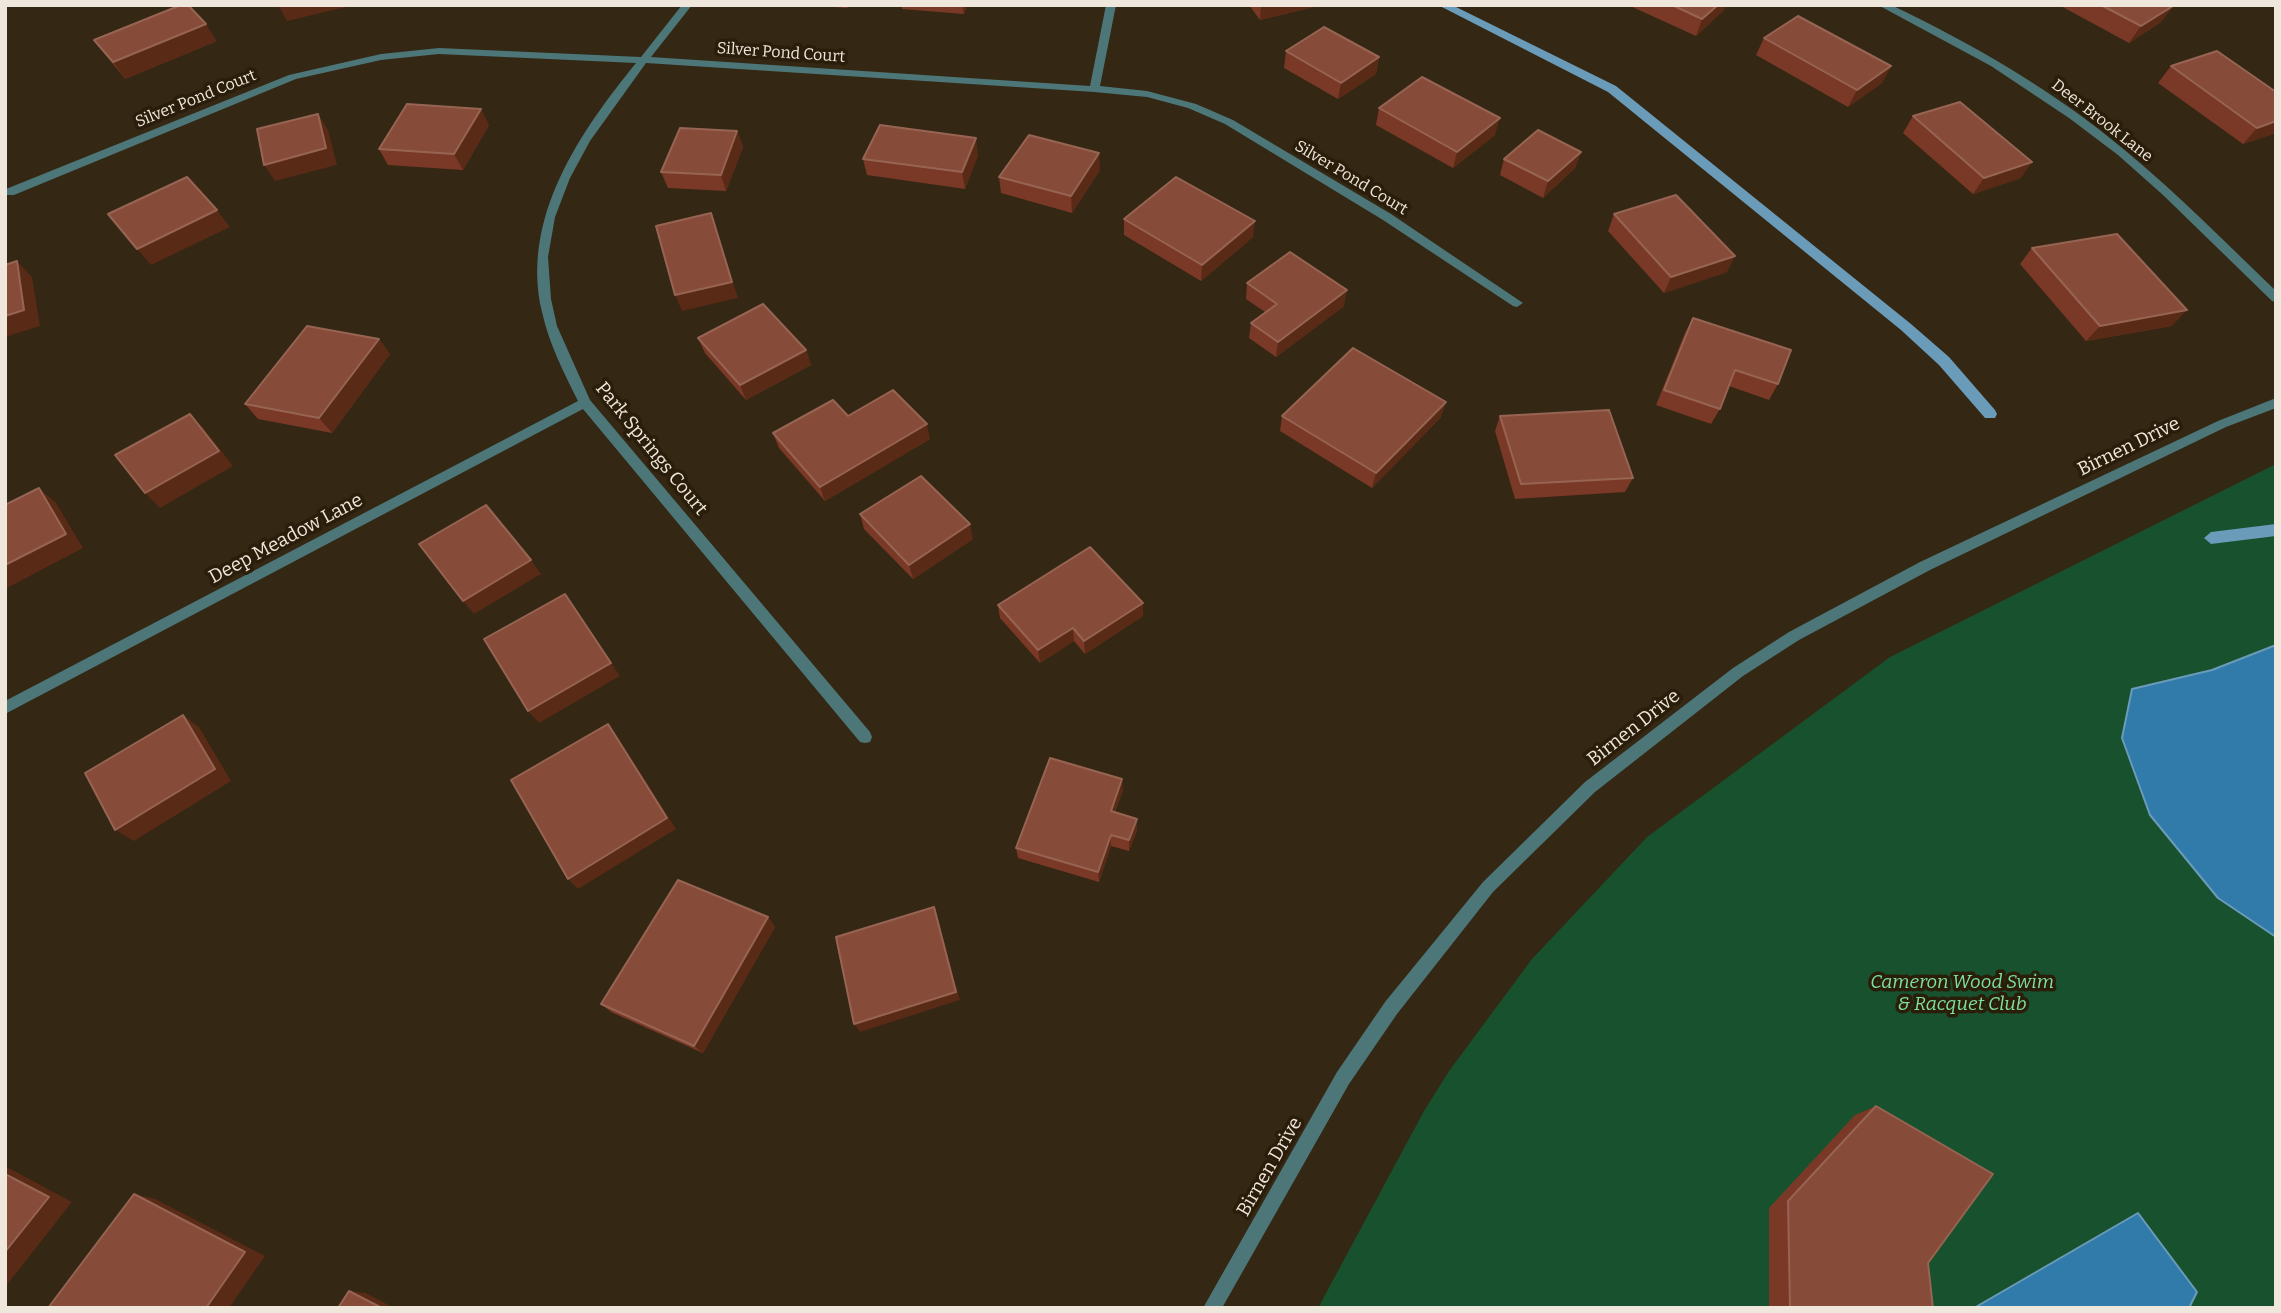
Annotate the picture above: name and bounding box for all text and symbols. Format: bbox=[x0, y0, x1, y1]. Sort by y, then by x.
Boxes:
street label: Silver Pond Court bbox=[716, 39, 846, 67]
street label: Silver Pond Court bbox=[133, 66, 259, 132]
street label: Deer Brook Lane bbox=[2048, 76, 2156, 166]
street label: Silver Pond Court bbox=[1291, 137, 1411, 219]
street label: Park Springs Court bbox=[590, 378, 712, 520]
street label: Birnen Drive bbox=[2074, 412, 2184, 482]
street label: Deep Meadow Lane bbox=[205, 489, 367, 589]
street label: Birnen Drive bbox=[1583, 685, 1685, 771]
park label: Cameron Wood Swim & Racquet Club bbox=[1870, 972, 2054, 1016]
street label: Birnen Drive bbox=[1232, 1113, 1308, 1221]

